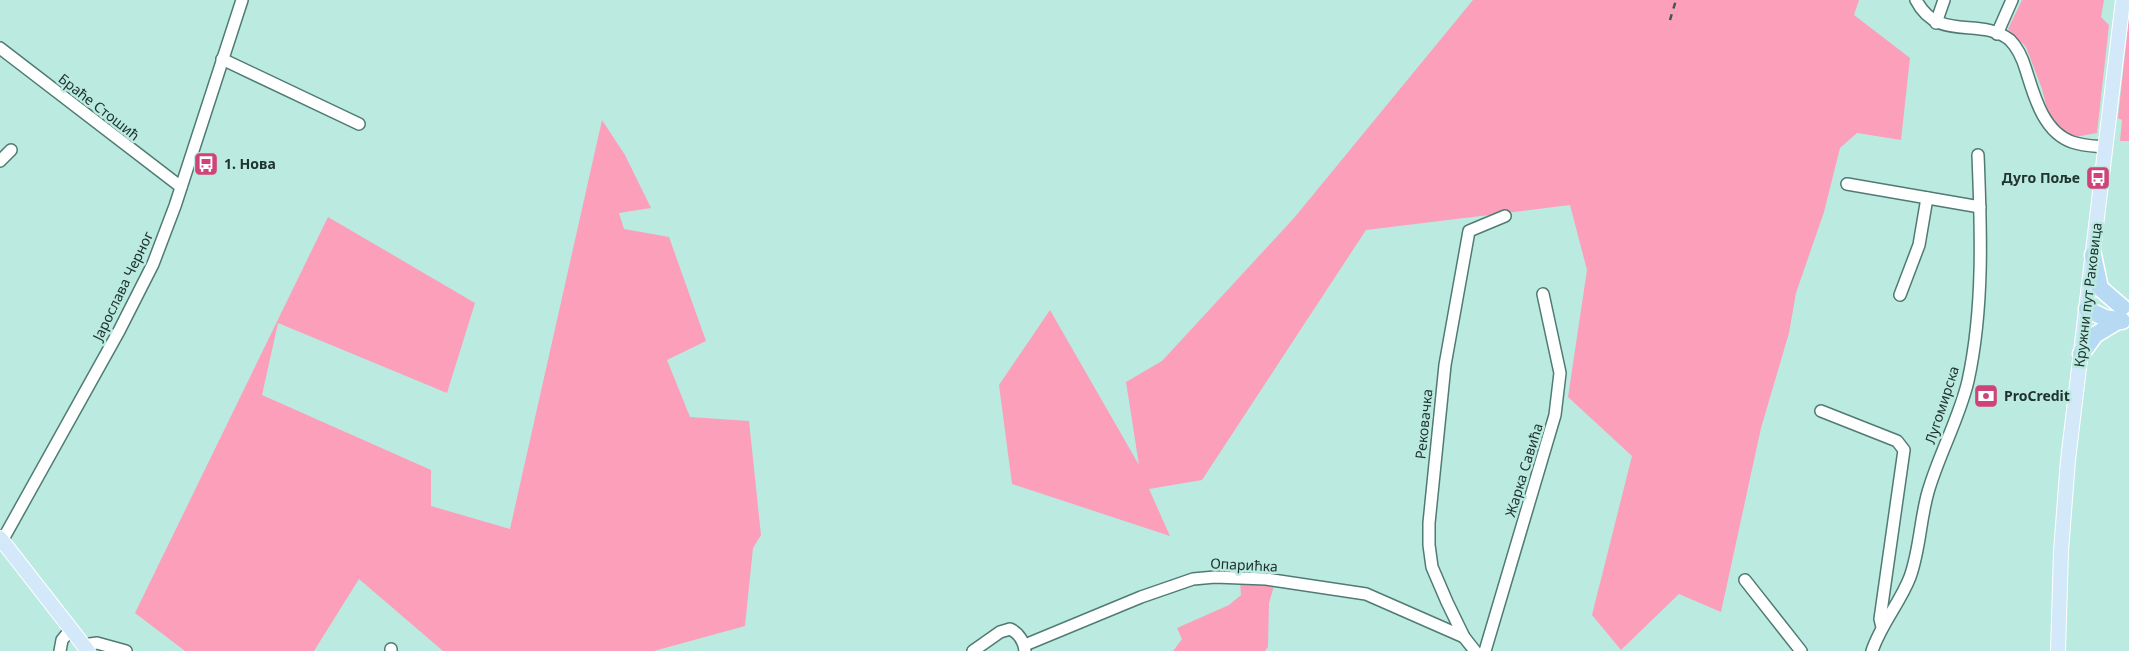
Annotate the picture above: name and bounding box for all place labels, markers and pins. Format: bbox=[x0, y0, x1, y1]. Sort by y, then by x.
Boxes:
bus stop icon: 1. Нова bbox=[193, 151, 219, 177]
place label: 1. Нова bbox=[224, 154, 276, 173]
bus stop icon: Дуго Поље bbox=[2085, 165, 2111, 191]
place label: Дуго Поље bbox=[2002, 168, 2080, 187]
bank icon: ProCredit bbox=[1973, 383, 1999, 409]
place label: ProCredit bbox=[2004, 386, 2070, 405]

